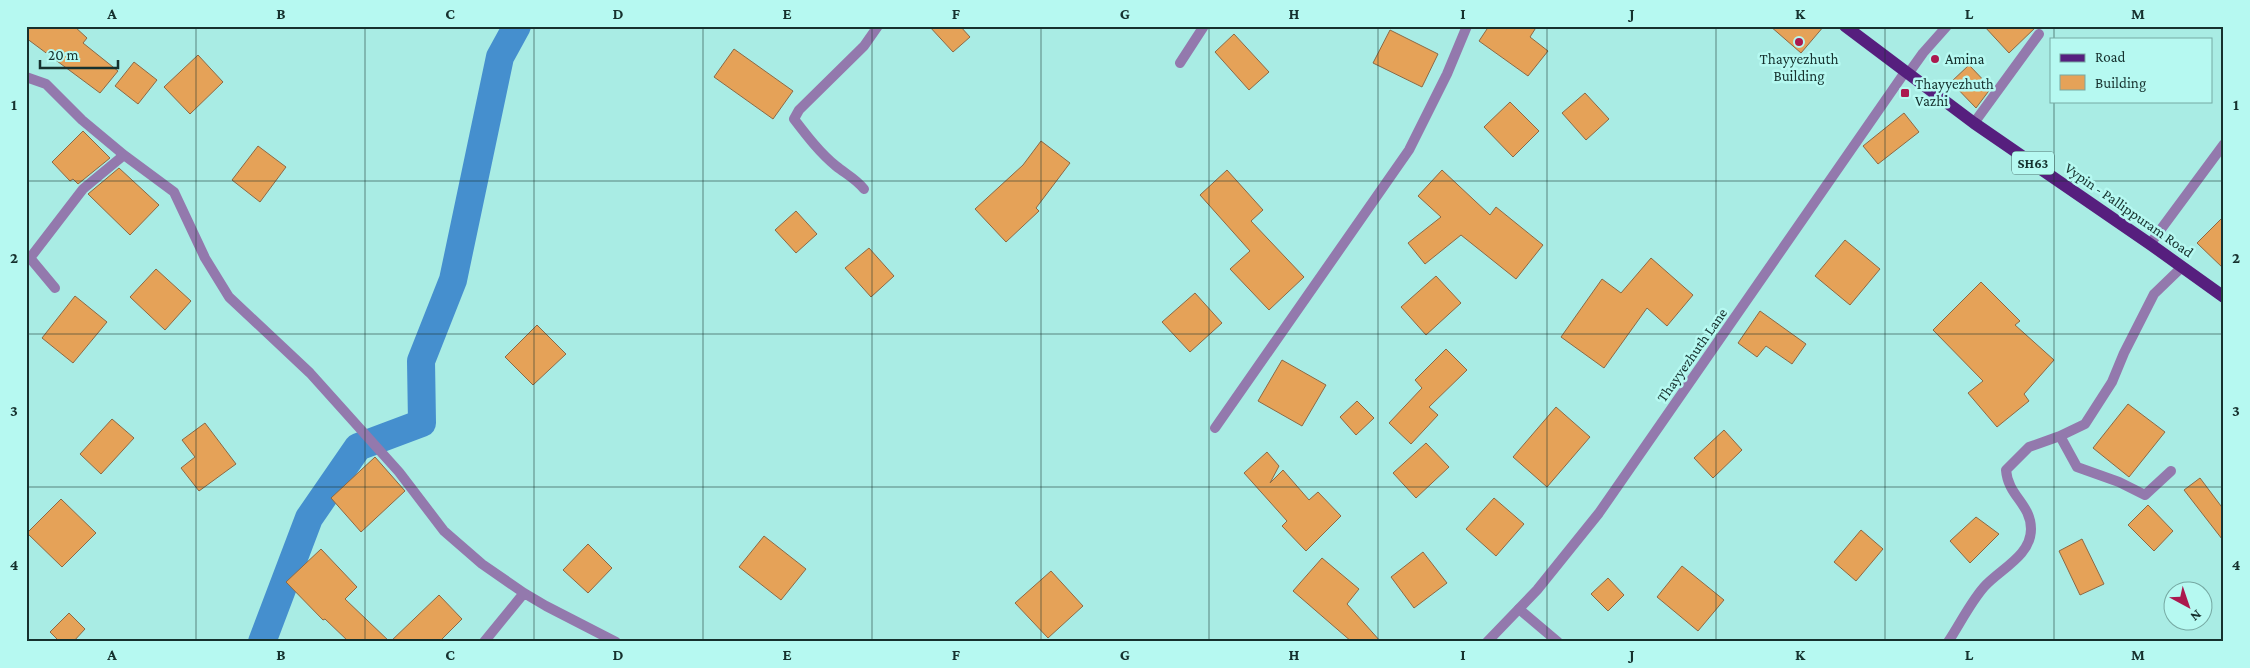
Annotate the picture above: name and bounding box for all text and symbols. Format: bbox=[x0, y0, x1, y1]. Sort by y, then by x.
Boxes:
text: A bbox=[106, 5, 117, 22]
text: B bbox=[276, 5, 286, 22]
text: C bbox=[445, 5, 455, 22]
text: D bbox=[612, 5, 624, 22]
text: E bbox=[782, 5, 792, 22]
text: F bbox=[952, 5, 961, 22]
text: G bbox=[1120, 5, 1130, 22]
text: H bbox=[1289, 5, 1300, 22]
text: I bbox=[1460, 5, 1466, 22]
text: J bbox=[1627, 5, 1635, 22]
text: K bbox=[1795, 5, 1806, 22]
text: L bbox=[1965, 5, 1974, 22]
text: M bbox=[2131, 5, 2145, 22]
marker: Thayyezhuth Building bbox=[1793, 36, 1805, 48]
scale bar bbox=[40, 38, 118, 70]
legend bbox=[2050, 38, 2212, 102]
text: 20 m bbox=[48, 47, 79, 63]
text: Road bbox=[2095, 49, 2126, 65]
place label: Thayyezhuth Building bbox=[1760, 51, 1838, 85]
place label: Amina bbox=[1945, 51, 1985, 67]
marker: Amina bbox=[1929, 53, 1941, 65]
text: Building bbox=[2095, 75, 2146, 92]
place label: Thayyezhuth Vazhi bbox=[1915, 76, 1994, 109]
marker: Thayyezhuth Vazhi bbox=[1899, 87, 1911, 99]
text: 1 bbox=[11, 96, 17, 113]
text: 1 bbox=[2233, 96, 2239, 113]
road number: SH63 bbox=[2012, 152, 2054, 174]
street label: Vypin - Pallippuram Road bbox=[2061, 160, 2196, 261]
text: 2 bbox=[10, 249, 18, 266]
text: 2 bbox=[2232, 249, 2240, 266]
street label: Thayyezhuth Lane bbox=[1654, 305, 1731, 406]
text: 3 bbox=[10, 402, 18, 419]
text: 3 bbox=[2232, 402, 2240, 419]
text: 4 bbox=[10, 556, 19, 573]
text: 4 bbox=[2232, 556, 2241, 573]
north arrow bbox=[2162, 580, 2212, 630]
text: N bbox=[2187, 607, 2205, 625]
text: A bbox=[106, 646, 117, 663]
text: B bbox=[276, 646, 286, 663]
text: C bbox=[445, 646, 455, 663]
text: D bbox=[612, 646, 624, 663]
text: E bbox=[782, 646, 792, 663]
text: F bbox=[952, 646, 961, 663]
text: G bbox=[1120, 646, 1130, 663]
text: H bbox=[1289, 646, 1300, 663]
text: I bbox=[1460, 646, 1466, 663]
text: J bbox=[1627, 646, 1635, 663]
text: K bbox=[1795, 646, 1806, 663]
text: L bbox=[1965, 646, 1974, 663]
text: M bbox=[2131, 646, 2145, 663]

